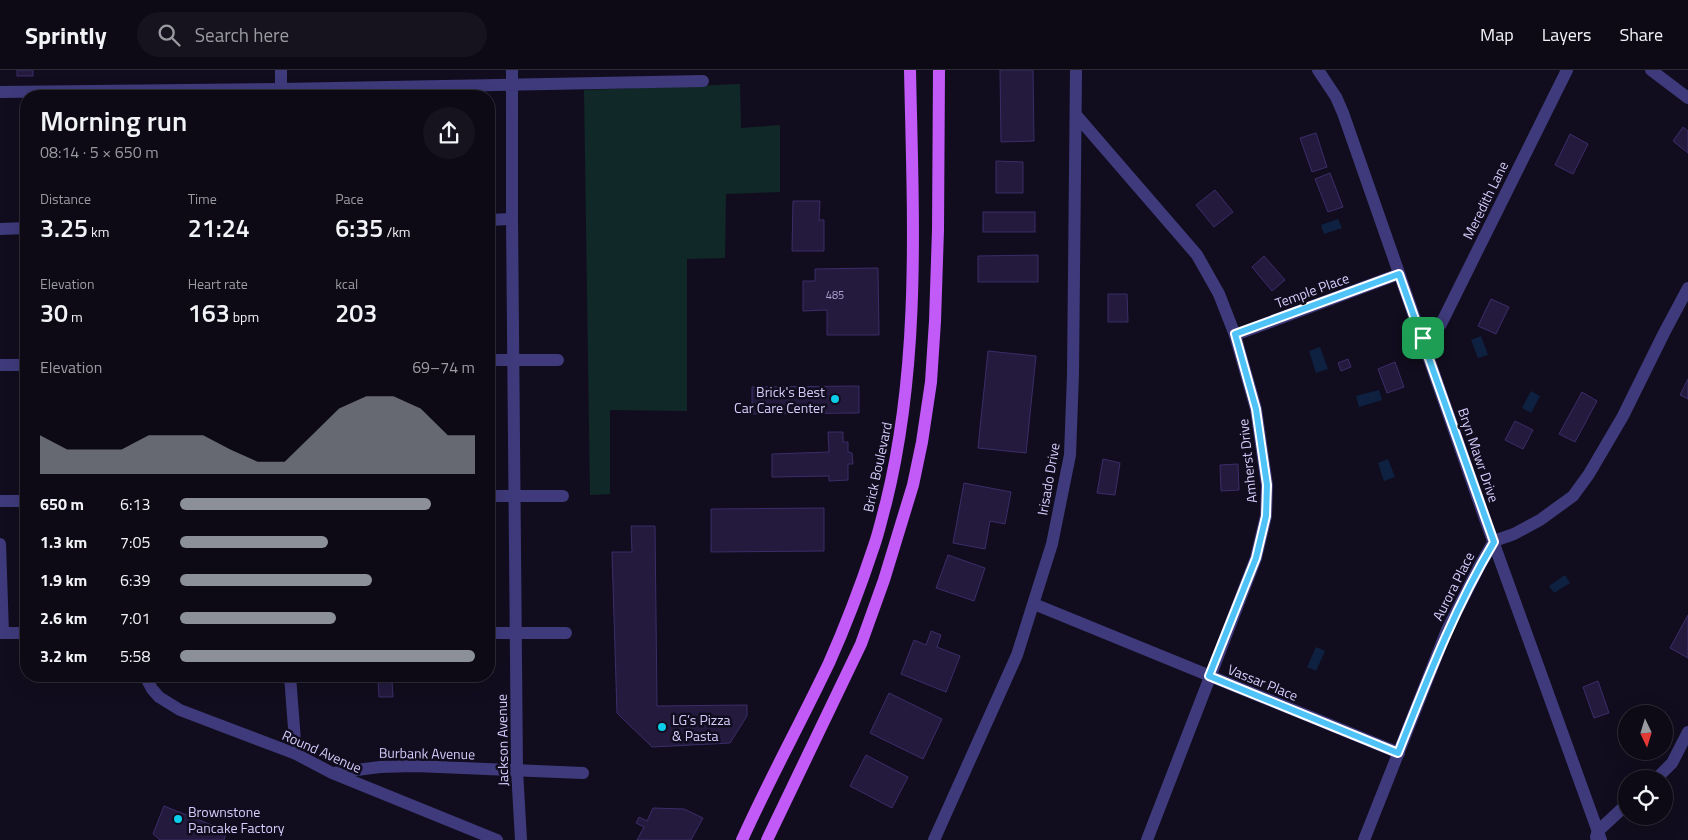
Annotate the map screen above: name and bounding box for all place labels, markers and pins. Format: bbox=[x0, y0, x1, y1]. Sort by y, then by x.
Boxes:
pin bbox=[1402, 317, 1444, 359]
place label: Brick's Best Car Care Center bbox=[734, 381, 825, 418]
marker: Brick's Best Car Care Center bbox=[829, 393, 841, 405]
place label: LG’s Pizza & Pasta bbox=[672, 709, 731, 746]
marker: LG’s Pizza & Pasta bbox=[656, 721, 668, 733]
place label: Brownstone Pancake Factory bbox=[188, 801, 285, 838]
marker: Brownstone Pancake Factory bbox=[172, 813, 184, 825]

